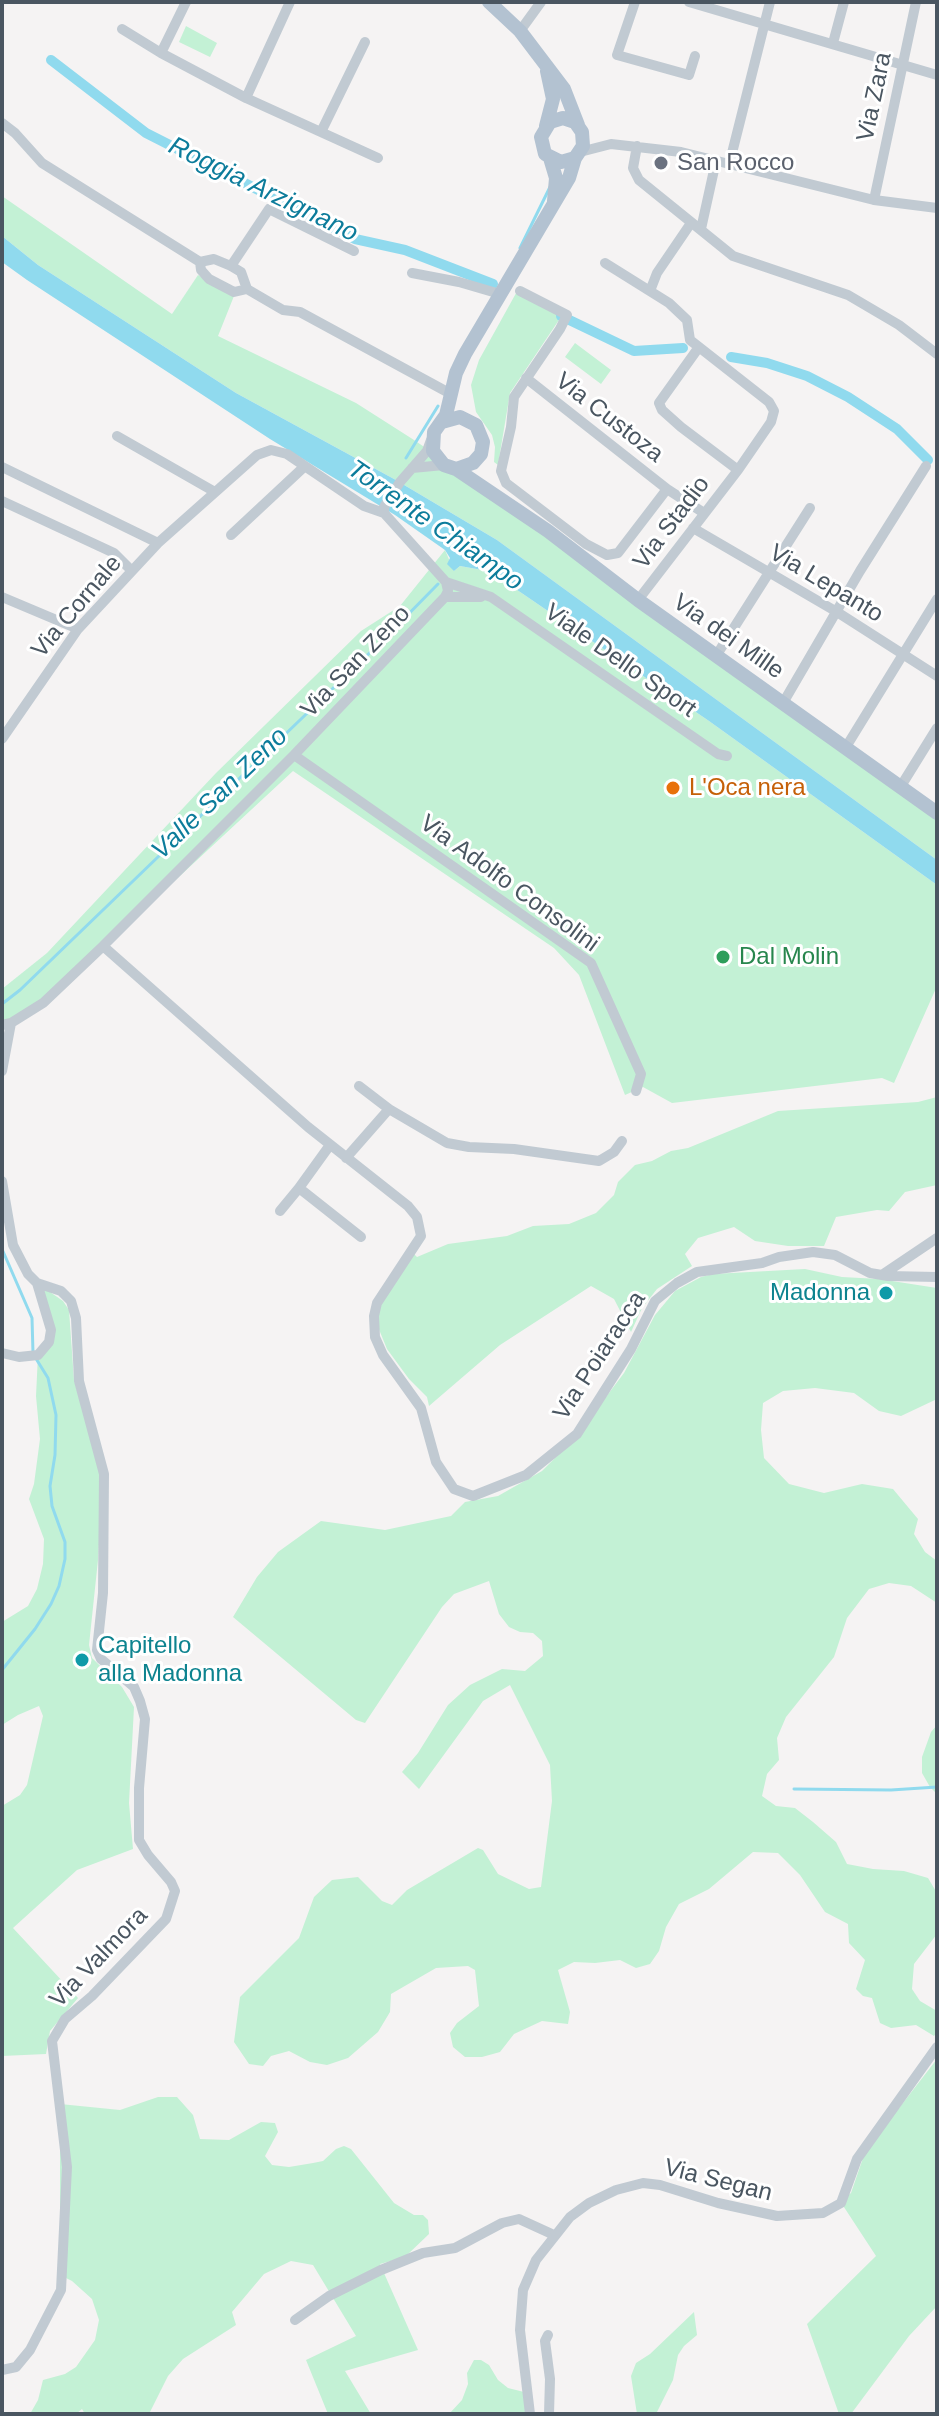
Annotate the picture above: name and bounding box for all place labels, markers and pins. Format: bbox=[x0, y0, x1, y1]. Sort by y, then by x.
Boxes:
place label: San Rocco bbox=[677, 149, 794, 177]
marker: San Rocco bbox=[652, 154, 670, 172]
place label: L'Oca nera bbox=[689, 774, 806, 802]
marker: L'Oca nera bbox=[664, 779, 682, 797]
place label: Dal Molin bbox=[739, 943, 839, 971]
marker: Dal Molin bbox=[714, 948, 732, 966]
place label: Madonna bbox=[770, 1279, 870, 1307]
marker: Madonna bbox=[877, 1284, 895, 1302]
place label: Capitello alla Madonna bbox=[98, 1632, 242, 1688]
marker: Capitello alla Madonna bbox=[73, 1651, 91, 1669]

